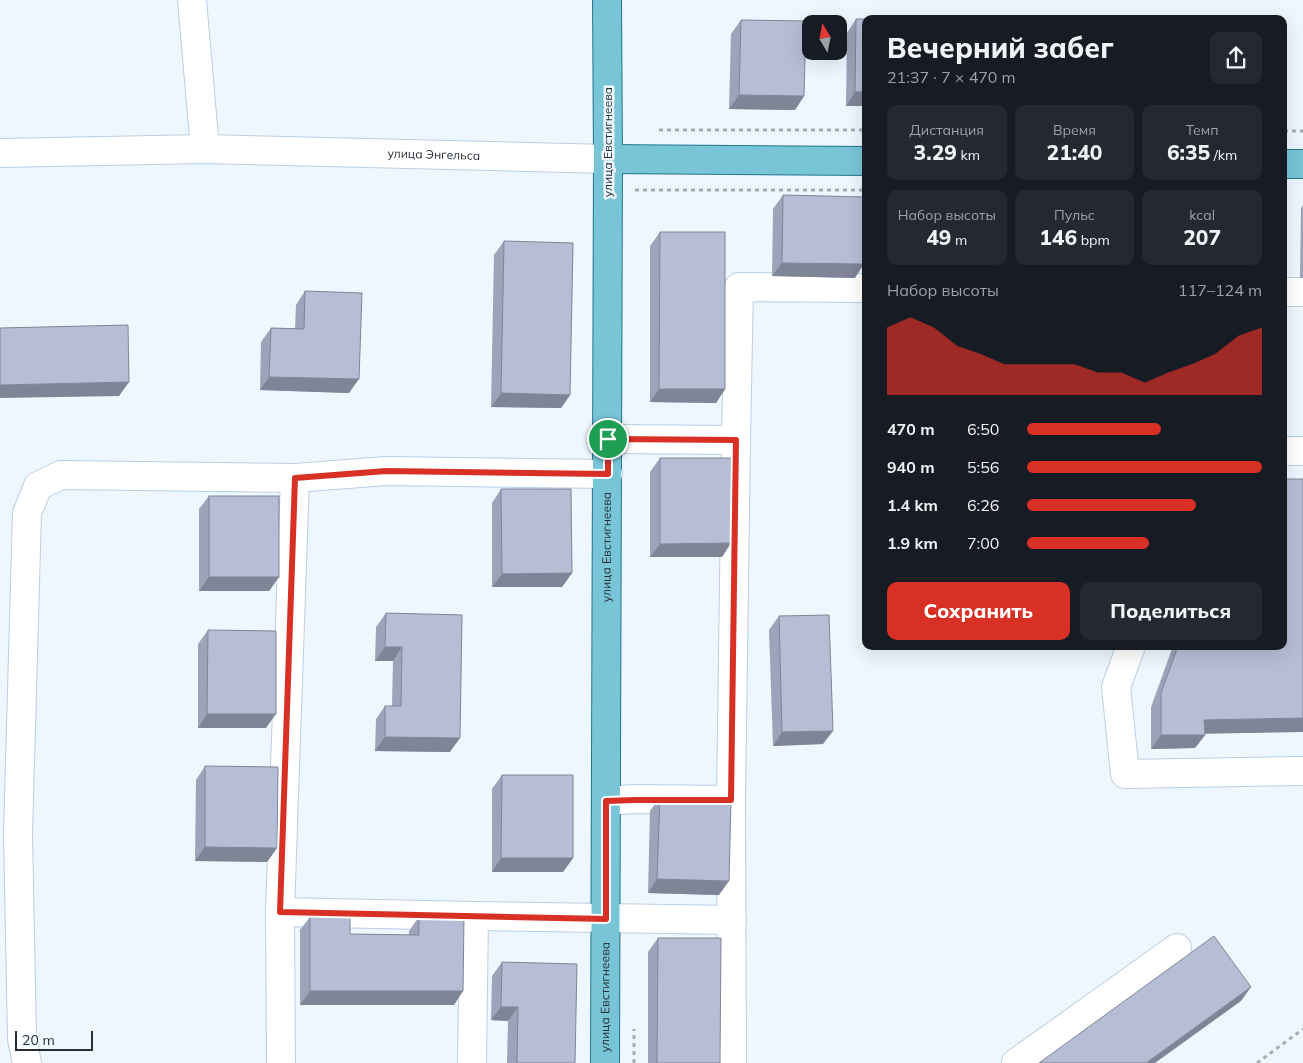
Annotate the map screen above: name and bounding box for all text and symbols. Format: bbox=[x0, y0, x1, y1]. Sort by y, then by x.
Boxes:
north arrow bbox=[802, 15, 848, 60]
map controls bbox=[802, 15, 847, 60]
text: Вечерний забег bbox=[887, 30, 1114, 65]
button: share bbox=[1210, 32, 1262, 84]
text: 21:37 · 7 × 470 m bbox=[887, 67, 1016, 87]
street label: улица Евстигнеева bbox=[600, 87, 615, 197]
text: Дистанция bbox=[910, 121, 984, 139]
text: Время bbox=[1053, 121, 1096, 139]
text: Темп bbox=[1186, 121, 1219, 139]
text: 3.29 bbox=[914, 139, 957, 165]
text: 21:40 bbox=[1047, 139, 1102, 165]
text: 6:35 bbox=[1167, 139, 1210, 165]
street label: улица Энгельса bbox=[387, 146, 480, 163]
text: km bbox=[957, 146, 980, 164]
text: /km bbox=[1210, 146, 1237, 164]
text: Набор высоты bbox=[898, 206, 996, 224]
text: Пульс bbox=[1054, 206, 1095, 224]
text: kcal bbox=[1189, 206, 1215, 224]
text: 49 bbox=[926, 224, 951, 250]
text: 146 bbox=[1039, 224, 1077, 250]
text: 207 bbox=[1183, 224, 1221, 250]
text: m bbox=[951, 231, 967, 249]
text: bpm bbox=[1077, 231, 1110, 249]
text: Набор высоты bbox=[887, 280, 999, 300]
text: 117–124 m bbox=[1178, 280, 1262, 300]
pin bbox=[587, 418, 629, 460]
text: 470 m bbox=[887, 419, 935, 439]
text: 6:50 bbox=[967, 419, 999, 439]
icon: arrive bbox=[594, 425, 622, 453]
text: 940 m bbox=[887, 457, 935, 477]
text: 5:56 bbox=[967, 457, 999, 477]
street label: улица Евстигнеева bbox=[599, 492, 614, 602]
text: 1.4 km bbox=[887, 495, 938, 515]
text: 6:26 bbox=[967, 495, 999, 515]
text: 1.9 km bbox=[887, 533, 938, 553]
text: 7:00 bbox=[967, 533, 999, 553]
button: Сохранить bbox=[887, 582, 1070, 640]
button: Поделиться bbox=[1080, 582, 1262, 640]
street label: улица Евстигнеева bbox=[597, 942, 612, 1052]
scale bar bbox=[15, 1028, 92, 1051]
text: 20 m bbox=[22, 1031, 55, 1049]

